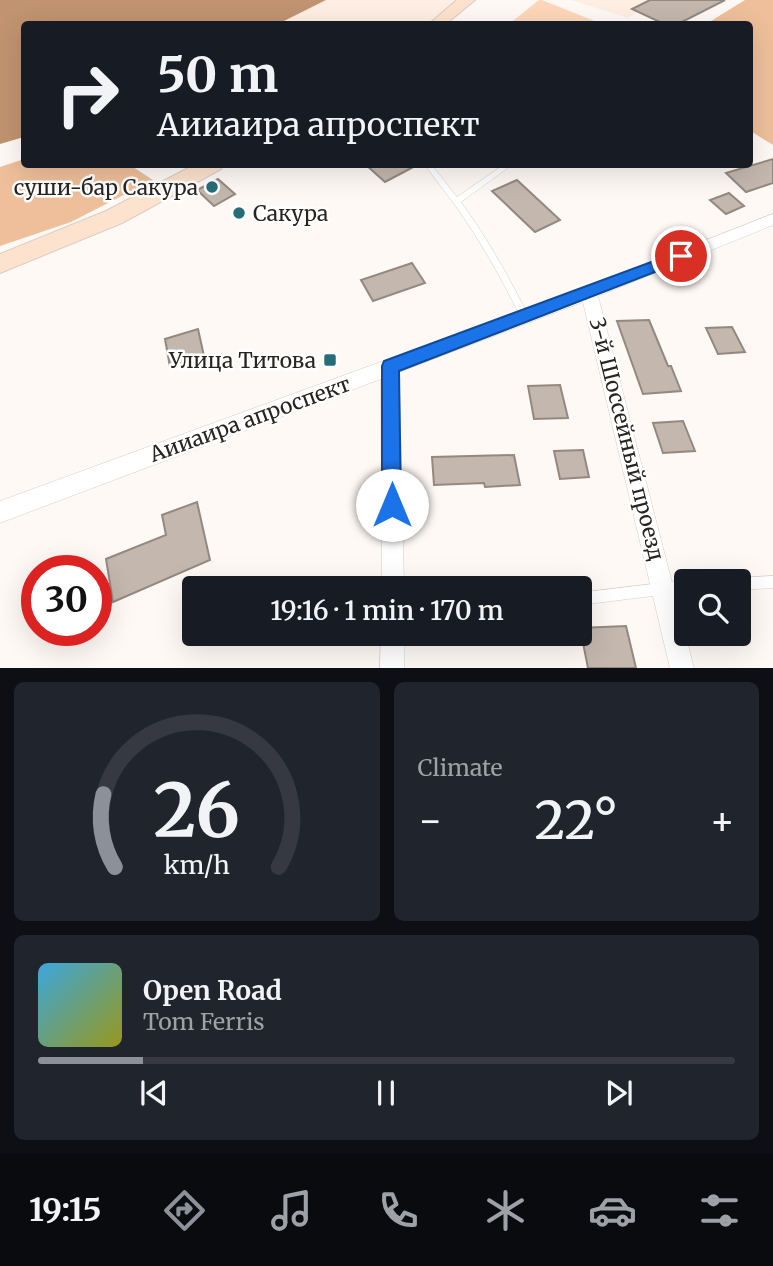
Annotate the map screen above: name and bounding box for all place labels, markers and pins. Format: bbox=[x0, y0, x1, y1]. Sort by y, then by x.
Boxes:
place label: суши-бар Сакура bbox=[14, 174, 198, 201]
marker: суши-бар Сакура bbox=[204, 179, 220, 195]
place label: Сакура bbox=[253, 200, 328, 227]
marker: Сакура bbox=[231, 205, 247, 221]
pin bbox=[651, 226, 711, 286]
place label: Улица Титова bbox=[168, 347, 316, 374]
marker: Улица Титова bbox=[322, 352, 338, 368]

